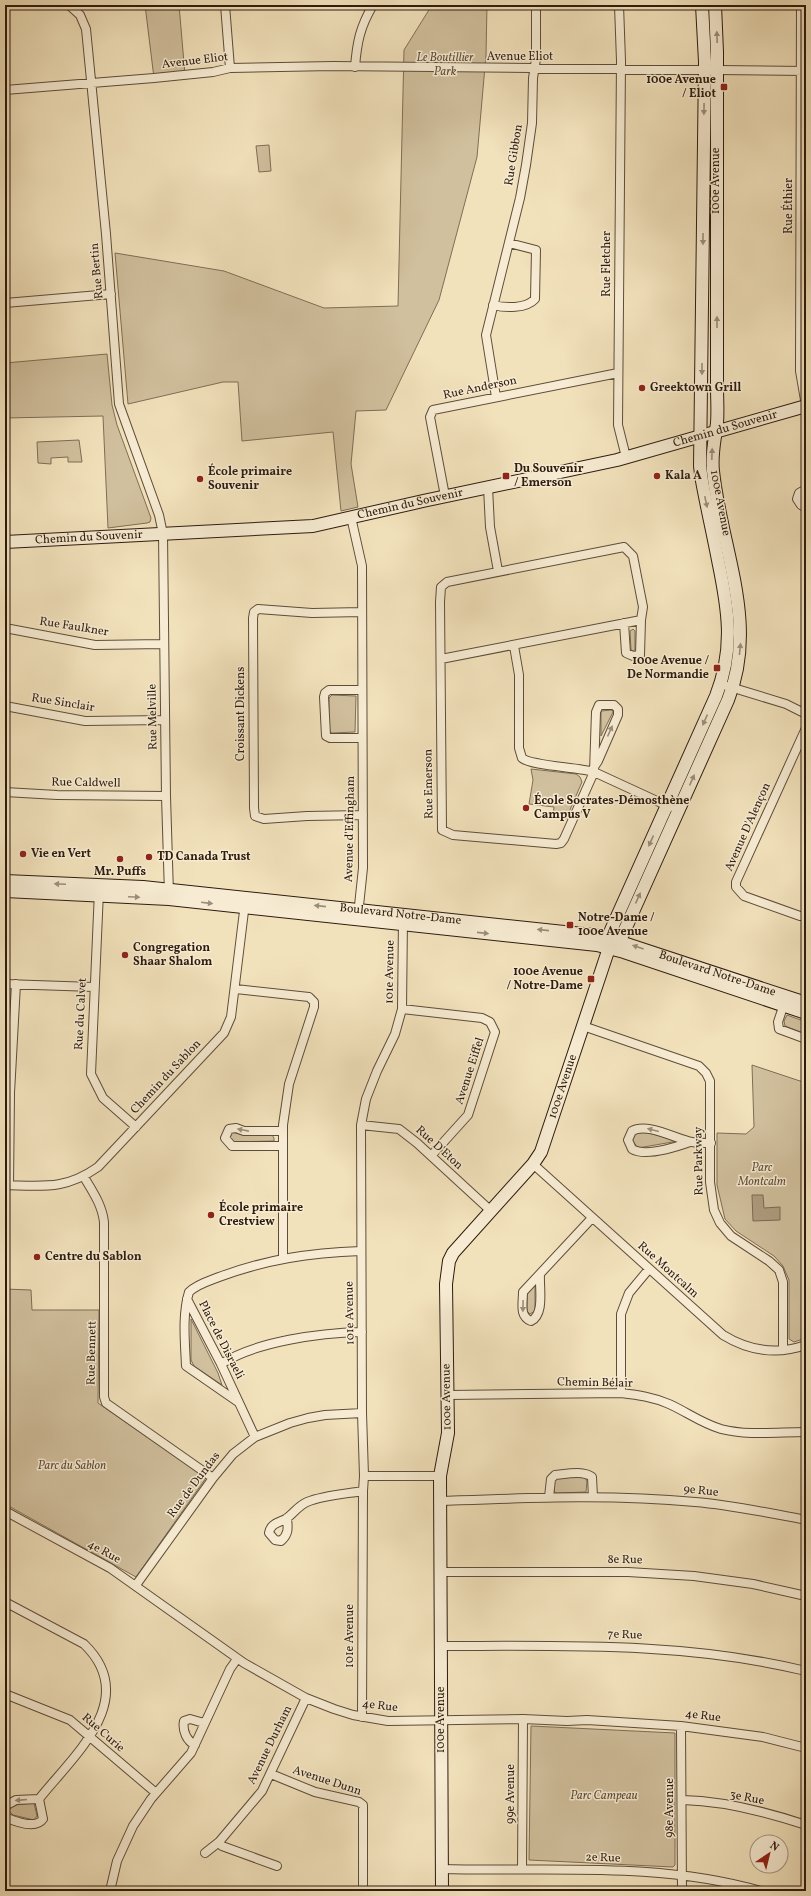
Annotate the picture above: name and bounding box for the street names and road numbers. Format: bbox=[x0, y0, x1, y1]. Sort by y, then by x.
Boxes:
street label: Avenue Eliot bbox=[161, 49, 229, 73]
street label: Avenue Eliot bbox=[487, 49, 553, 65]
street label: Rue Gibbon bbox=[501, 123, 527, 187]
street label: 100e Avenue bbox=[708, 147, 724, 214]
street label: Rue Éthier bbox=[780, 178, 797, 234]
street label: Rue Fletcher bbox=[599, 231, 615, 297]
street label: Rue Bertin bbox=[87, 242, 107, 300]
street label: Rue Anderson bbox=[442, 372, 518, 404]
street label: Chemin du Souvenir bbox=[671, 407, 779, 452]
street label: 100e Avenue bbox=[706, 469, 734, 538]
street label: Chemin du Souvenir bbox=[356, 485, 464, 524]
street label: Chemin du Souvenir bbox=[35, 527, 143, 548]
street label: Rue Faulkner bbox=[38, 614, 110, 640]
street label: Croissant Dickens bbox=[233, 667, 249, 761]
street label: Rue Melville bbox=[144, 684, 162, 750]
street label: Rue Sinclair bbox=[30, 690, 96, 716]
street label: Rue Emerson bbox=[420, 749, 438, 819]
street label: Rue Caldwell bbox=[51, 774, 121, 792]
street label: Avenue d'Effingham bbox=[341, 775, 359, 882]
street label: Avenue D'Alençon bbox=[721, 780, 775, 874]
street label: Boulevard Notre-Dame bbox=[339, 900, 462, 929]
street label: 101e Avenue bbox=[381, 940, 399, 1004]
street label: Boulevard Notre-Dame bbox=[657, 947, 778, 1001]
street label: Rue du Calvet bbox=[71, 977, 91, 1051]
street label: Avenue Eiffel bbox=[452, 1035, 489, 1107]
street label: Chemin du Sablon bbox=[127, 1036, 205, 1118]
street label: 100e Avenue bbox=[545, 1052, 581, 1121]
street label: Rue D'Eton bbox=[412, 1122, 466, 1174]
street label: Rue Parkway bbox=[690, 1126, 708, 1196]
street label: Rue Montcalm bbox=[634, 1238, 702, 1302]
street label: 101e Avenue bbox=[341, 1281, 359, 1345]
street label: Place de Disraeli bbox=[194, 1298, 248, 1382]
street label: Rue Bennett bbox=[83, 1321, 101, 1385]
street label: 100e Avenue bbox=[438, 1363, 456, 1430]
street label: Chemin Bélair bbox=[557, 1374, 633, 1392]
street label: Rue de Dundas bbox=[164, 1449, 224, 1521]
street label: 9e Rue bbox=[683, 1481, 720, 1501]
street label: 4e Rue bbox=[84, 1536, 124, 1568]
street label: 8e Rue bbox=[607, 1552, 643, 1568]
street label: 101e Avenue bbox=[342, 1604, 358, 1668]
street label: 7e Rue bbox=[607, 1626, 643, 1644]
street label: 100e Avenue bbox=[433, 1686, 449, 1753]
street label: 4e Rue bbox=[361, 1696, 399, 1716]
street label: Avenue Durham bbox=[244, 1703, 296, 1787]
street label: 4e Rue bbox=[684, 1706, 722, 1726]
street label: Rue Curie bbox=[78, 1710, 128, 1756]
street label: Avenue Dunn bbox=[291, 1762, 363, 1800]
street label: 99e Avenue bbox=[503, 1764, 519, 1824]
street label: 98e Avenue bbox=[662, 1778, 678, 1838]
street label: 3e Rue bbox=[728, 1787, 766, 1809]
street label: 2e Rue bbox=[585, 1849, 621, 1867]

